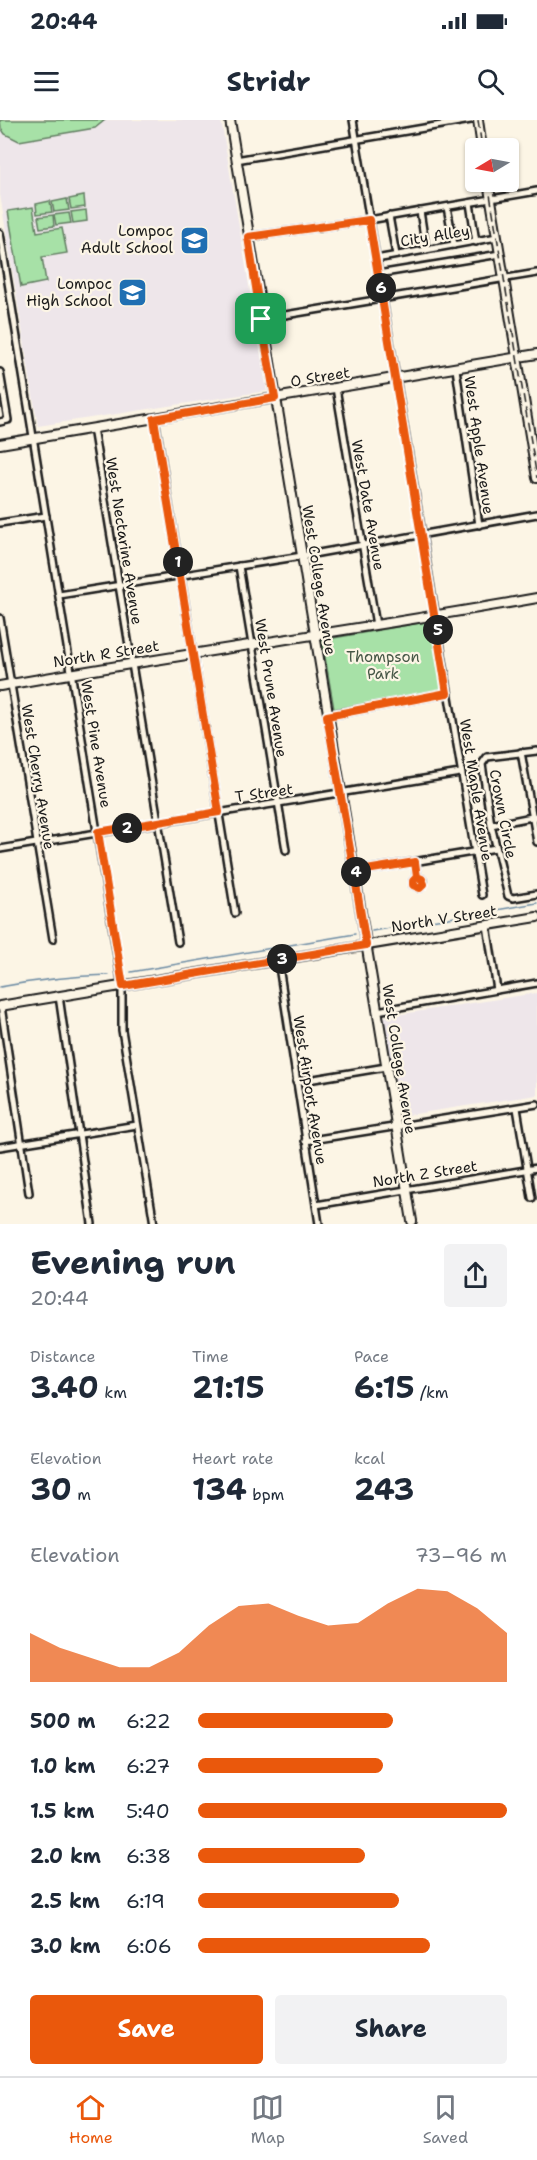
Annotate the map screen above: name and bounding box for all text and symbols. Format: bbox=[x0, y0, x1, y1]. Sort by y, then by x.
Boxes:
text: 20:44 bbox=[30, 7, 97, 36]
text: Stridr bbox=[227, 63, 310, 100]
icon: menu bbox=[30, 65, 63, 98]
icon: search bbox=[474, 65, 507, 98]
north arrow bbox=[465, 138, 519, 192]
map controls bbox=[465, 138, 519, 192]
place label: Lompoc Adult School bbox=[81, 221, 173, 258]
street label: City Alley bbox=[399, 221, 471, 251]
school or university icon: Lompoc Adult School bbox=[178, 224, 210, 256]
pin: 6 bbox=[366, 273, 396, 303]
place label: Lompoc High School bbox=[26, 274, 112, 311]
school or university icon: Lompoc High School bbox=[117, 277, 149, 309]
text: 6 bbox=[375, 277, 387, 298]
pin bbox=[235, 293, 286, 344]
icon: arrive bbox=[244, 302, 277, 335]
street label: O Street bbox=[289, 362, 351, 392]
street label: West Apple Avenue bbox=[459, 374, 499, 516]
street label: West Date Avenue bbox=[347, 438, 389, 572]
street label: West Nectarine Avenue bbox=[101, 456, 147, 626]
street label: West College Avenue bbox=[297, 504, 341, 656]
pin: 1 bbox=[163, 547, 193, 577]
text: 1 bbox=[174, 551, 182, 572]
pin: 5 bbox=[423, 615, 453, 645]
street label: West Prune Avenue bbox=[250, 617, 292, 759]
text: 5 bbox=[433, 619, 443, 640]
street label: North R Street bbox=[52, 636, 160, 672]
park label: Thompson Park bbox=[346, 647, 420, 684]
street label: West Pine Avenue bbox=[76, 679, 116, 809]
street label: West Cherry Avenue bbox=[17, 703, 59, 851]
street label: West Maple Avenue bbox=[455, 717, 497, 863]
street label: Crown Circle bbox=[485, 768, 521, 860]
street label: T Street bbox=[234, 779, 294, 807]
pin: 2 bbox=[112, 813, 142, 843]
text: 2 bbox=[121, 817, 133, 838]
pin: 4 bbox=[341, 857, 371, 887]
text: 4 bbox=[350, 861, 362, 882]
street label: North V Street bbox=[390, 901, 498, 937]
pin: 3 bbox=[267, 944, 297, 974]
text: 3 bbox=[276, 948, 288, 969]
street label: West College Avenue bbox=[377, 983, 421, 1135]
street label: West Airport Avenue bbox=[288, 1014, 332, 1166]
street label: North Z Street bbox=[371, 1156, 479, 1192]
text: Evening run bbox=[30, 1240, 236, 1285]
button: share bbox=[444, 1244, 507, 1307]
text: 20:44 bbox=[30, 1285, 89, 1311]
text: Distance bbox=[30, 1346, 96, 1367]
text: Time bbox=[192, 1346, 229, 1367]
text: Pace bbox=[354, 1346, 389, 1367]
text: 3.40 bbox=[30, 1367, 99, 1408]
text: 21:15 bbox=[192, 1367, 264, 1408]
text: 6:15 bbox=[354, 1367, 415, 1408]
text: km bbox=[99, 1382, 127, 1403]
text: /km bbox=[415, 1382, 449, 1403]
text: Elevation bbox=[30, 1448, 102, 1469]
text: Heart rate bbox=[192, 1448, 274, 1469]
text: kcal bbox=[354, 1448, 385, 1469]
text: 30 bbox=[30, 1469, 72, 1510]
text: 134 bbox=[192, 1469, 247, 1510]
text: 243 bbox=[354, 1469, 414, 1510]
text: m bbox=[72, 1484, 91, 1505]
text: bpm bbox=[247, 1484, 284, 1505]
text: Elevation bbox=[30, 1542, 120, 1568]
text: 73–96 m bbox=[415, 1542, 507, 1568]
text: 500 m bbox=[30, 1708, 96, 1734]
text: 6:22 bbox=[126, 1708, 171, 1734]
text: 1.0 km bbox=[30, 1753, 95, 1779]
text: 6:27 bbox=[126, 1753, 170, 1779]
text: 1.5 km bbox=[30, 1798, 94, 1824]
text: 5:40 bbox=[126, 1798, 170, 1824]
text: 2.0 km bbox=[30, 1843, 101, 1869]
text: 6:38 bbox=[126, 1843, 171, 1869]
text: 2.5 km bbox=[30, 1888, 100, 1914]
text: 6:19 bbox=[126, 1888, 165, 1914]
text: 3.0 km bbox=[30, 1933, 101, 1959]
text: 6:06 bbox=[126, 1933, 172, 1959]
button: Save bbox=[30, 1995, 263, 2064]
button: Share bbox=[275, 1995, 507, 2064]
tab: Home bbox=[69, 2091, 113, 2148]
tab: Map bbox=[251, 2091, 285, 2148]
tab: Saved bbox=[423, 2091, 468, 2148]

